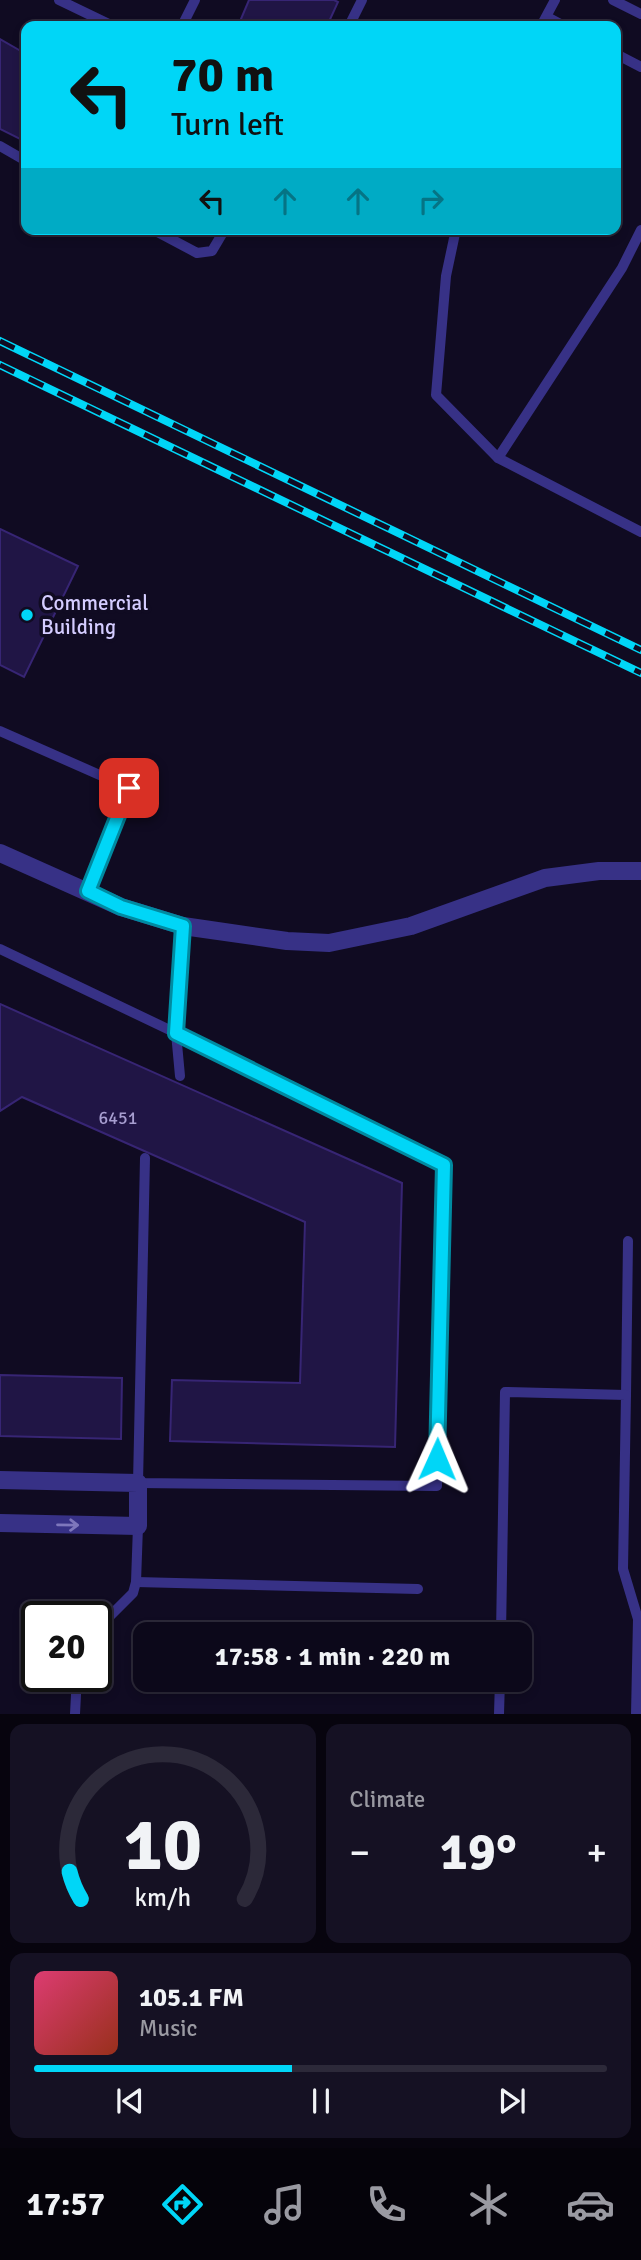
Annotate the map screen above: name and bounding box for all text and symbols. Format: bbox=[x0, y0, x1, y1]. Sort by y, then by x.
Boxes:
text: 70 m bbox=[171, 45, 274, 105]
icon: left bbox=[56, 49, 147, 140]
text: Turn left bbox=[171, 105, 284, 144]
icon: left bbox=[193, 182, 231, 220]
icon: ahead bbox=[266, 182, 304, 220]
icon: ahead bbox=[339, 182, 377, 220]
icon: right bbox=[412, 182, 450, 220]
place label: Commercial Building bbox=[41, 590, 148, 640]
marker: Commercial Building bbox=[19, 607, 35, 623]
pin bbox=[99, 758, 159, 818]
icon: arrive bbox=[110, 769, 148, 807]
house number: 6451 bbox=[99, 1107, 137, 1129]
position arrow bbox=[400, 1422, 474, 1496]
one-way arrow bbox=[56, 1518, 79, 1531]
speed limit sign: 20 bbox=[21, 1601, 112, 1692]
text: 17:58 · 1 min · 220 m bbox=[215, 1641, 450, 1673]
text: Climate bbox=[350, 1785, 425, 1814]
text: 10 bbox=[123, 1802, 202, 1891]
text: 19° bbox=[440, 1820, 517, 1884]
text: − bbox=[350, 1829, 370, 1876]
text: + bbox=[586, 1829, 607, 1876]
text: km/h bbox=[134, 1882, 191, 1913]
text: 105.1 FM bbox=[139, 1982, 244, 2014]
text: Music bbox=[139, 2014, 197, 2043]
icon: previous bbox=[111, 2082, 149, 2120]
icon: pause bbox=[302, 2082, 340, 2120]
icon: next bbox=[493, 2082, 531, 2120]
icon: directions bbox=[158, 2180, 207, 2229]
icon: music bbox=[260, 2180, 309, 2229]
icon: phone bbox=[362, 2180, 411, 2229]
icon: climate bbox=[464, 2180, 513, 2229]
icon: car bbox=[566, 2180, 615, 2229]
text: 17:57 bbox=[26, 2185, 105, 2224]

